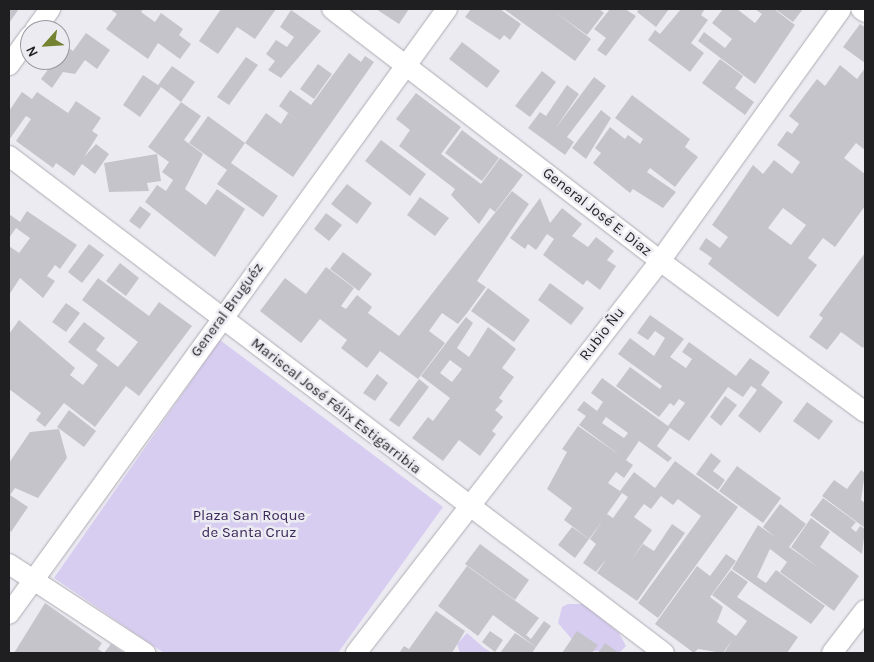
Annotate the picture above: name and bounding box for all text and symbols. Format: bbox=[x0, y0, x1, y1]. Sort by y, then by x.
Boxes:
north arrow bbox=[20, 20, 70, 70]
text: N bbox=[22, 43, 42, 60]
street label: General José E. Diaz bbox=[539, 164, 655, 260]
street label: General Bruguéz bbox=[187, 260, 267, 360]
street label: Rubio Ñu bbox=[576, 304, 628, 364]
street label: Mariscal José Félix Estigarribia bbox=[247, 334, 425, 478]
park label: Plaza San Roque de Santa Cruz bbox=[193, 506, 305, 541]

